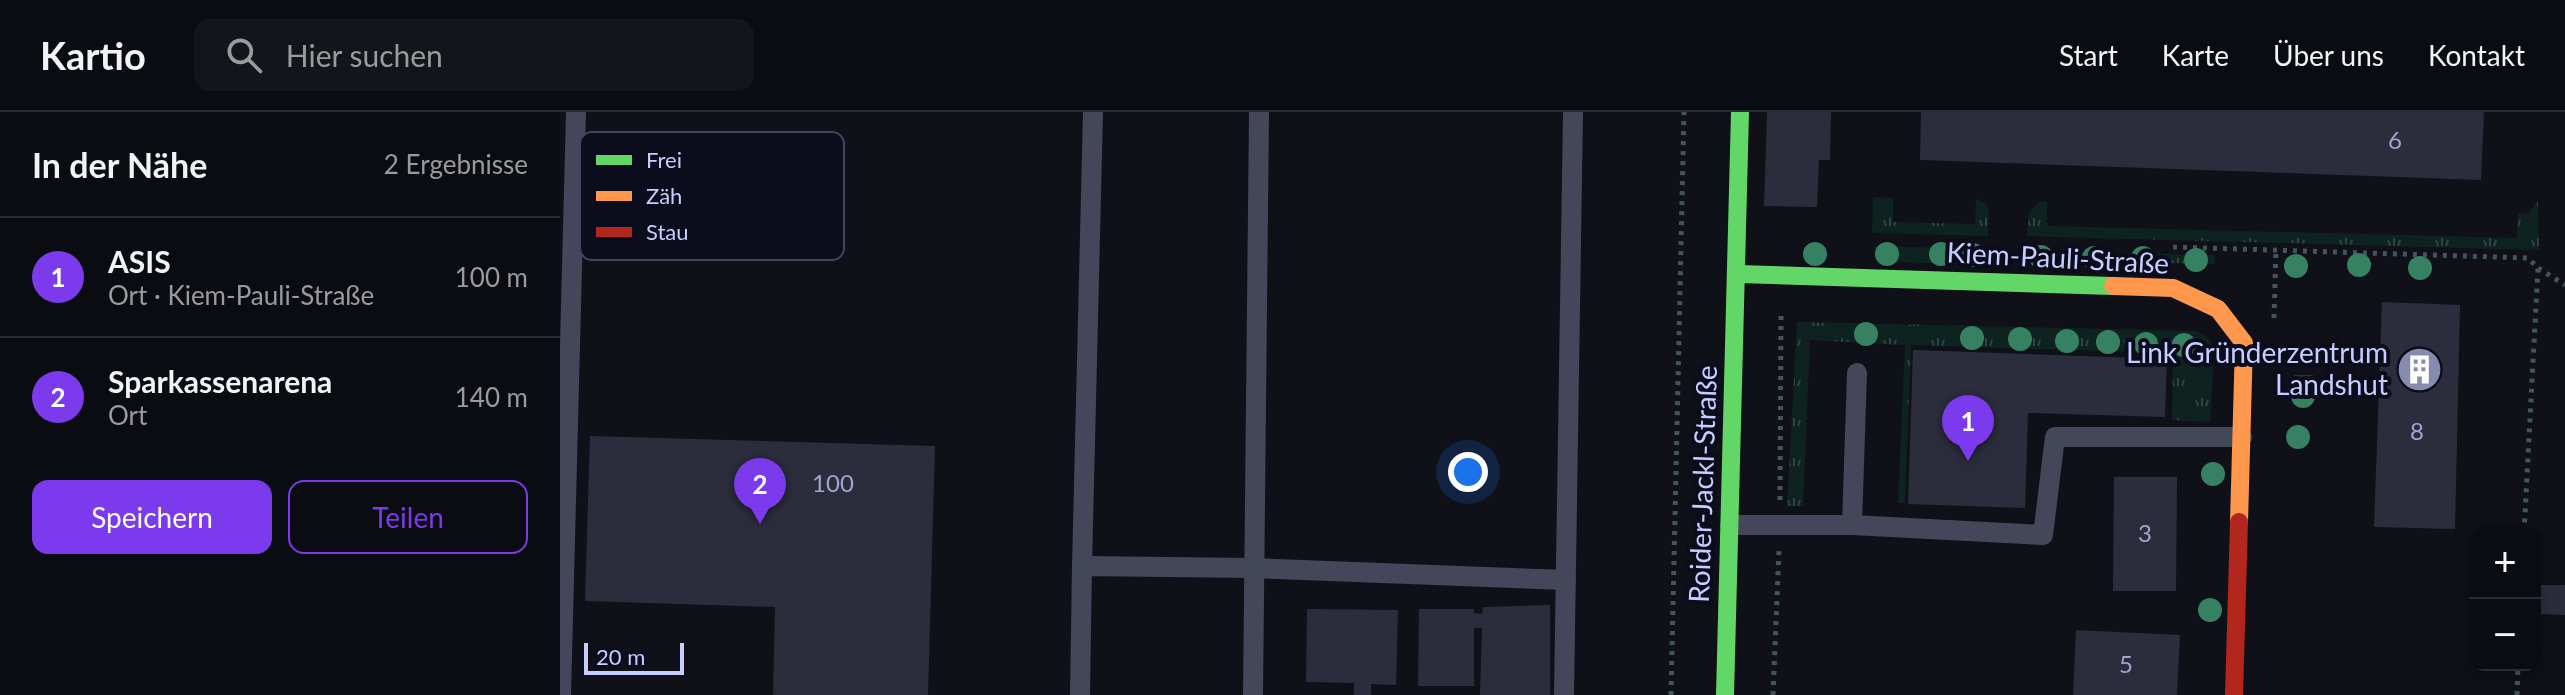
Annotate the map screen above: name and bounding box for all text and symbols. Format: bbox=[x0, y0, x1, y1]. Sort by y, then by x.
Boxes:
search box bbox=[194, 19, 754, 91]
text: Kartio bbox=[40, 32, 146, 78]
icon: search bbox=[222, 33, 266, 77]
text: Hier suchen bbox=[286, 37, 443, 73]
text: Start bbox=[2059, 38, 2118, 72]
text: Karte bbox=[2162, 38, 2229, 72]
text: Über uns bbox=[2273, 38, 2384, 72]
text: Kontakt bbox=[2428, 38, 2525, 72]
house number: 6 bbox=[2388, 125, 2402, 154]
legend bbox=[580, 132, 844, 260]
text: In der Nähe bbox=[32, 144, 207, 185]
text: Frei bbox=[646, 146, 682, 173]
text: 2 Ergebnisse bbox=[384, 148, 528, 180]
text: Zäh bbox=[646, 182, 682, 209]
text: Stau bbox=[646, 218, 689, 245]
street label: Kiem-Pauli-Straße bbox=[1946, 234, 2170, 280]
text: ASIS bbox=[108, 243, 171, 279]
text: 1 bbox=[50, 261, 66, 293]
text: 100 m bbox=[455, 261, 528, 293]
text: Ort · Kiem-Pauli-Straße bbox=[108, 279, 374, 311]
place label: Link Gründerzentrum Landshut bbox=[2126, 335, 2388, 401]
building icon: Link Gründerzentrum Landshut bbox=[2395, 345, 2443, 393]
text: Sparkassenarena bbox=[108, 363, 332, 399]
street label: Roider-Jackl-Straße bbox=[1681, 365, 1723, 603]
text: 2 bbox=[50, 381, 66, 413]
text: 140 m bbox=[455, 381, 528, 413]
pin: 1 bbox=[1942, 395, 1994, 461]
text: Ort bbox=[108, 399, 147, 431]
house number: 8 bbox=[2410, 416, 2424, 445]
your location bbox=[1448, 452, 1488, 492]
pin: 2 bbox=[734, 458, 786, 524]
house number: 100 bbox=[812, 468, 854, 497]
button: Speichern bbox=[32, 480, 272, 554]
button: Teilen bbox=[288, 480, 528, 554]
house number: 3 bbox=[2138, 518, 2152, 547]
map controls bbox=[2469, 527, 2541, 671]
button: + bbox=[2469, 527, 2541, 599]
button: − bbox=[2469, 599, 2541, 671]
scale bar bbox=[584, 639, 684, 675]
text: 20 m bbox=[596, 643, 645, 670]
house number: 5 bbox=[2119, 649, 2133, 678]

